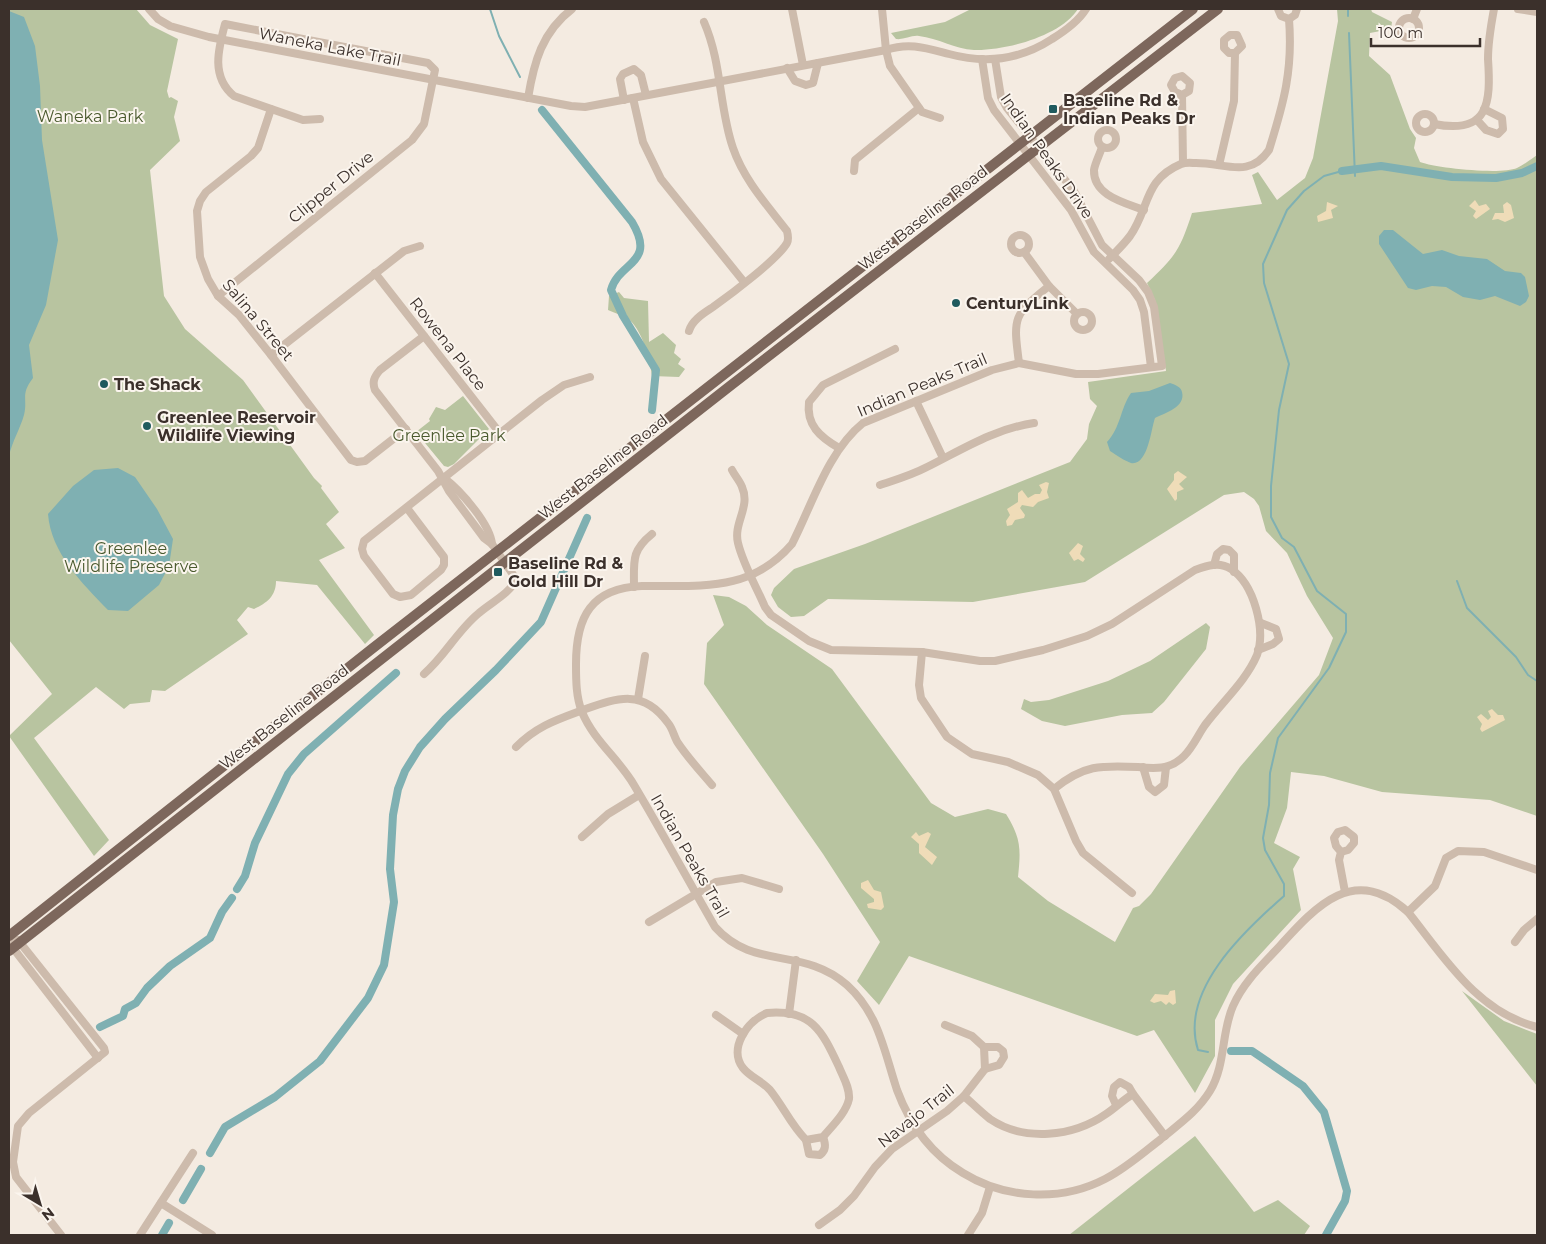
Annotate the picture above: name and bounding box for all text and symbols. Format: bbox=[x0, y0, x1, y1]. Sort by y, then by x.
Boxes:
scale bar bbox=[1371, 15, 1480, 47]
text: 100 m bbox=[1378, 23, 1423, 42]
street label: Waneka Lake Trail bbox=[257, 24, 403, 70]
street label: Indian Peaks Drive bbox=[997, 90, 1097, 222]
place label: Baseline Rd & Indian Peaks Dr bbox=[1063, 91, 1195, 128]
marker: Baseline Rd & Indian Peaks Dr bbox=[1047, 103, 1059, 115]
park label: Waneka Park bbox=[37, 107, 144, 126]
street label: Clipper Drive bbox=[285, 147, 377, 227]
street label: West Baseline Road bbox=[854, 162, 992, 274]
street label: Salina Street bbox=[218, 275, 298, 365]
street label: Rowena Place bbox=[406, 294, 490, 394]
place label: CenturyLink bbox=[966, 294, 1069, 313]
marker: CenturyLink bbox=[950, 297, 962, 309]
street label: Indian Peaks Trail bbox=[854, 349, 990, 421]
place label: The Shack bbox=[114, 375, 201, 394]
marker: The Shack bbox=[98, 378, 110, 390]
place label: Greenlee Reservoir Wildlife Viewing bbox=[157, 408, 316, 445]
street label: West Baseline Road bbox=[534, 411, 672, 523]
marker: Greenlee Reservoir Wildlife Viewing bbox=[141, 420, 153, 432]
park label: Greenlee Park bbox=[392, 426, 506, 445]
park label: Greenlee Wildlife Preserve bbox=[64, 539, 198, 576]
place label: Baseline Rd & Gold Hill Dr bbox=[508, 554, 623, 591]
marker: Baseline Rd & Gold Hill Dr bbox=[492, 566, 504, 578]
street label: West Baseline Road bbox=[215, 661, 353, 773]
street label: Indian Peaks Trail bbox=[647, 791, 733, 921]
street label: Navajo Trail bbox=[874, 1080, 958, 1152]
north arrow bbox=[15, 1179, 65, 1229]
text: N bbox=[38, 1204, 58, 1225]

